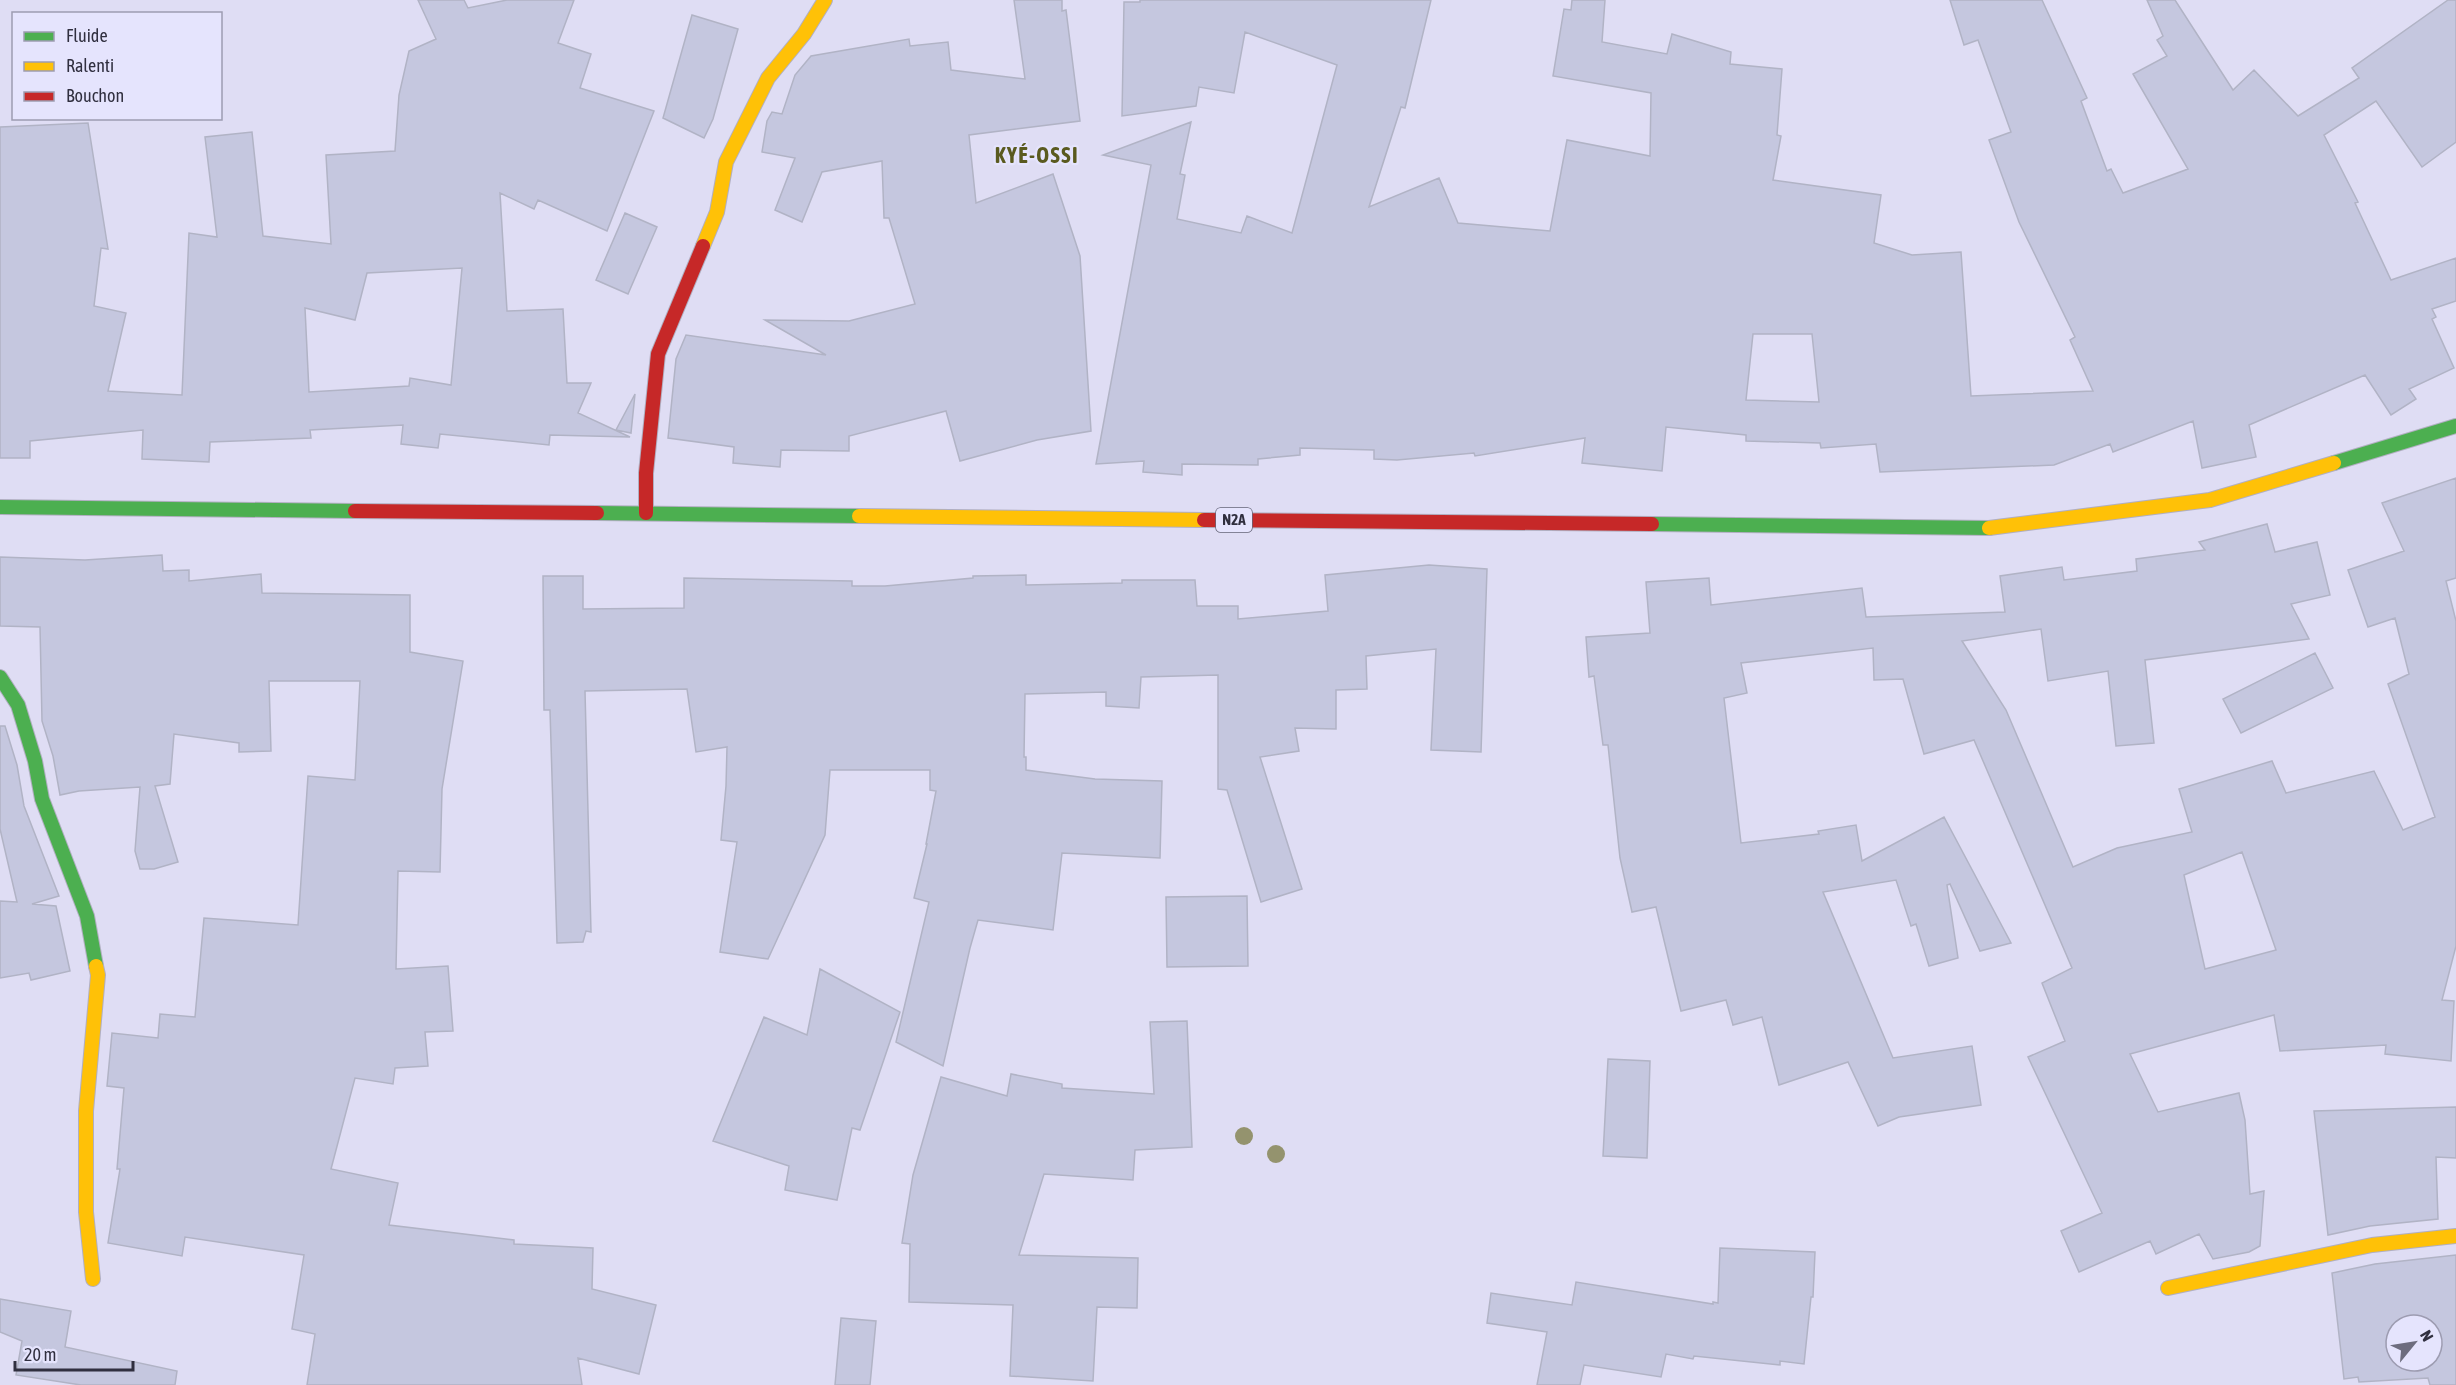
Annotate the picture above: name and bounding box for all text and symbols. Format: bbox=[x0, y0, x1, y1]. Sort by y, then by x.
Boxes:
legend bbox=[12, 12, 222, 120]
text: Fluide bbox=[66, 25, 108, 46]
text: Ralenti bbox=[66, 55, 114, 76]
text: Bouchon bbox=[66, 85, 124, 106]
district label: KYÉ-OSSI bbox=[995, 142, 1079, 168]
road number: N2A bbox=[1216, 508, 1252, 532]
north arrow bbox=[2384, 1313, 2444, 1373]
text: N bbox=[2417, 1327, 2437, 1344]
scale bar bbox=[15, 1334, 134, 1372]
text: 20 m bbox=[24, 1344, 56, 1365]

